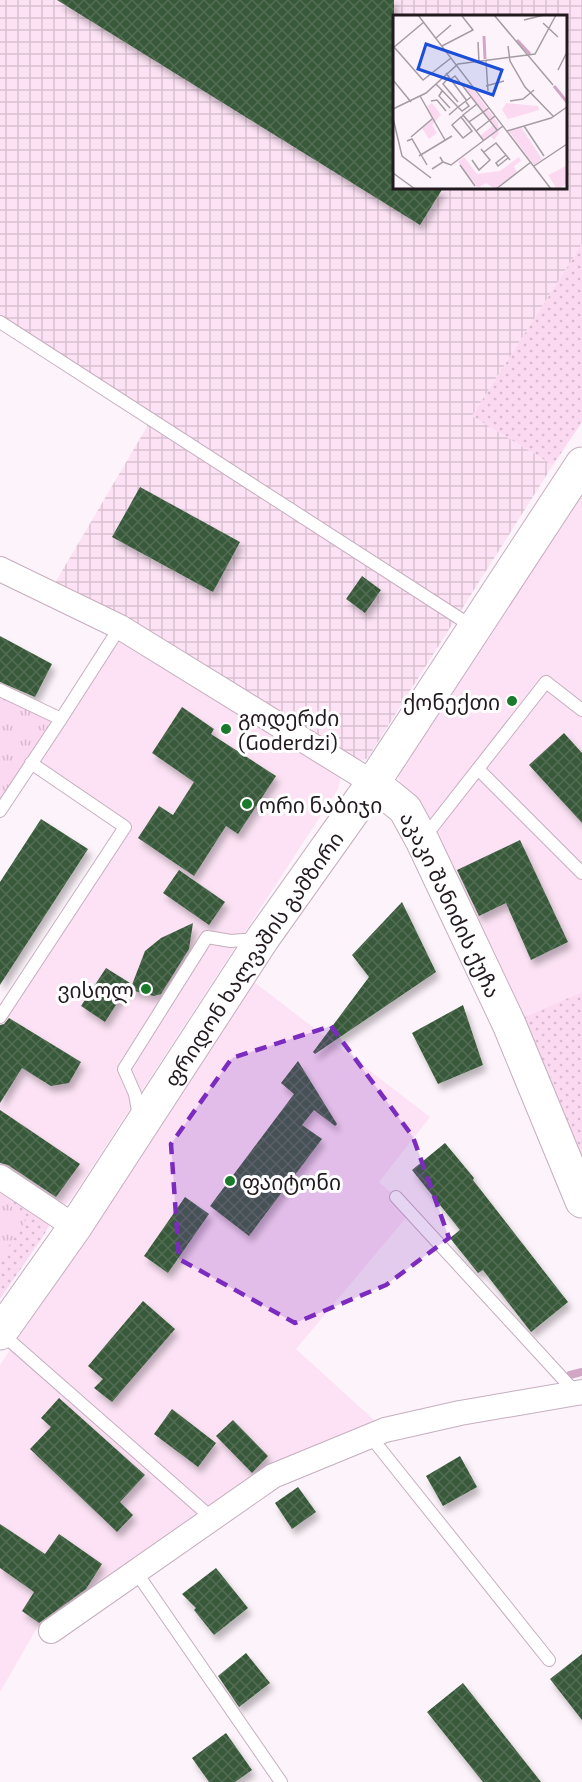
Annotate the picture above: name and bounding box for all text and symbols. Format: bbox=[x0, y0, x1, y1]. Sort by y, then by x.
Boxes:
inset map bbox=[393, 15, 567, 189]
place label: ქონექთი bbox=[403, 689, 500, 715]
marker: ქონექთი bbox=[505, 694, 519, 708]
place label: გოდერძი (Goderdzi) bbox=[238, 705, 339, 754]
marker: გოდერძი (Goderdzi) bbox=[219, 722, 233, 736]
place label: ორი ნაბიჯი bbox=[259, 792, 382, 818]
marker: ორი ნაბიჯი bbox=[240, 797, 254, 811]
street label: აკაკი შანიძის ქუჩა bbox=[396, 806, 507, 1001]
street label: ფრიდონ ხალვაშის გამზირი bbox=[158, 826, 348, 1091]
place label: ვისოლ bbox=[57, 977, 134, 1004]
marker: ვისოლ bbox=[139, 982, 153, 996]
place label: ფაიტონი bbox=[242, 1169, 341, 1195]
marker: ფაიტონი bbox=[223, 1174, 237, 1188]

